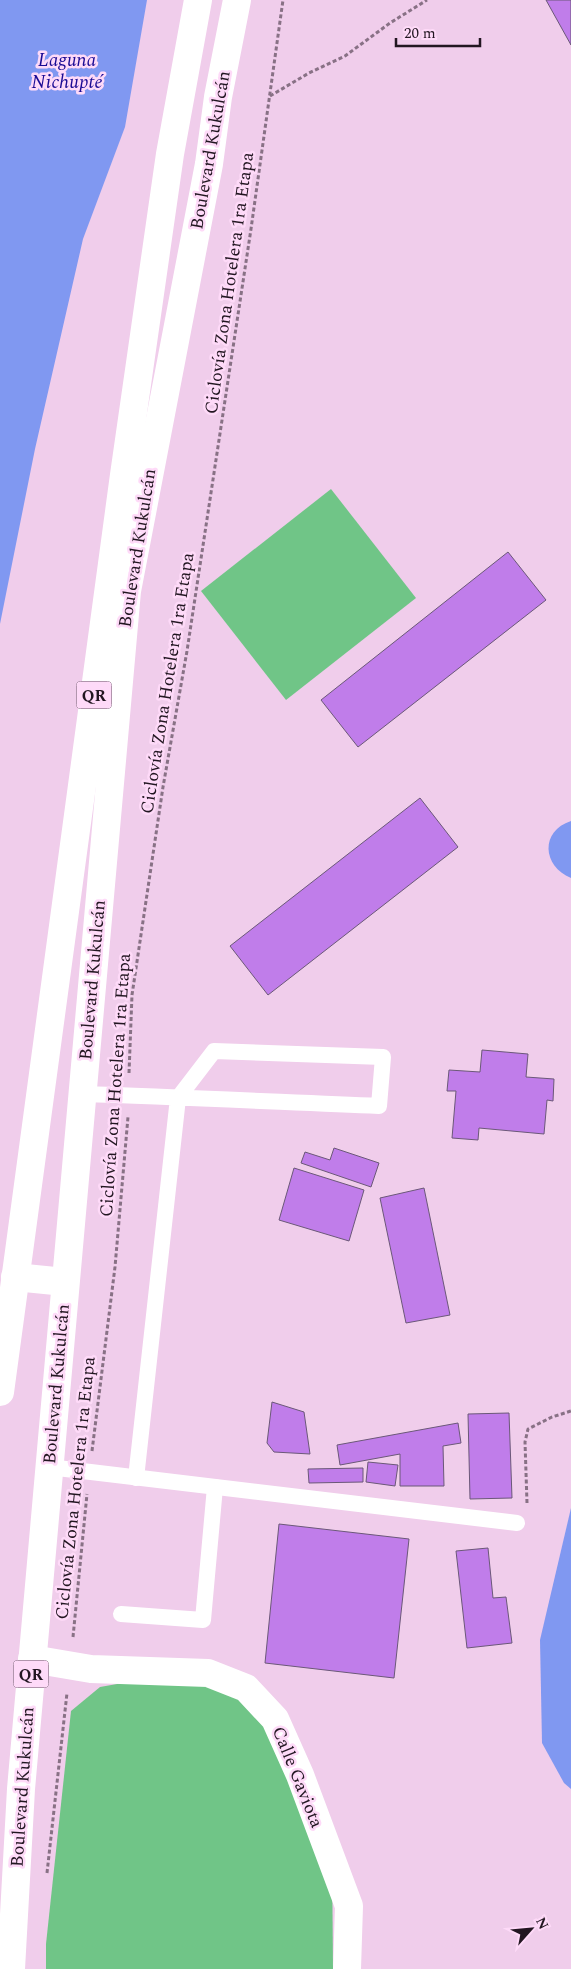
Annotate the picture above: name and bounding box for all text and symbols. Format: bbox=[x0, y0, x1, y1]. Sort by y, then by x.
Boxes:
scale bar bbox=[396, 15, 480, 47]
text: 20 m bbox=[404, 22, 436, 45]
water label: Laguna Nichupté bbox=[31, 46, 104, 97]
street label: Boulevard Kukulcán bbox=[183, 69, 238, 232]
street label: Ciclovía Zona Hotelera 1ra Etapa bbox=[198, 150, 261, 416]
street label: Boulevard Kukulcán bbox=[112, 467, 163, 630]
street label: Ciclovía Zona Hotelera 1ra Etapa bbox=[133, 550, 202, 816]
road number: QR bbox=[76, 682, 112, 708]
street label: Boulevard Kukulcán bbox=[72, 899, 113, 1061]
street label: Ciclovía Zona Hotelera 1ra Etapa bbox=[93, 952, 138, 1218]
street label: Boulevard Kukulcán bbox=[36, 1303, 77, 1465]
street label: Ciclovía Zona Hotelera 1ra Etapa bbox=[48, 1355, 103, 1621]
road number: QR bbox=[14, 1660, 48, 1688]
street label: Boulevard Kukulcán bbox=[3, 1706, 42, 1868]
street label: Calle Gaviota bbox=[265, 1722, 330, 1832]
north arrow bbox=[506, 1904, 556, 1954]
text: N bbox=[530, 1913, 554, 1933]

